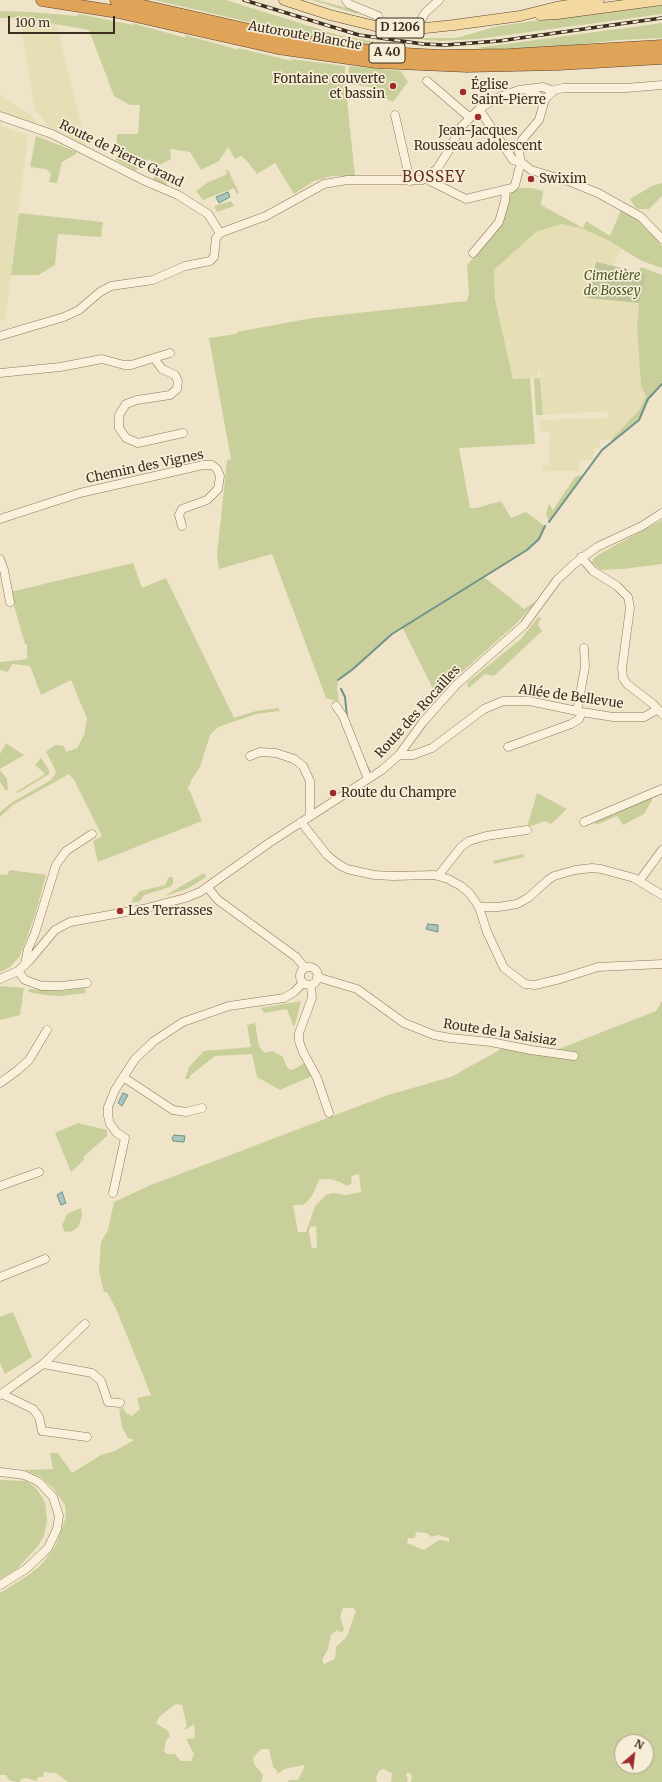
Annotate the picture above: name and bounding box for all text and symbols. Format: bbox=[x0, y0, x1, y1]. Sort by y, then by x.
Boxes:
scale bar bbox=[10, 8, 117, 34]
text: 100 m bbox=[15, 15, 50, 30]
street label: Autoroute Blanche bbox=[247, 18, 363, 54]
road number: D 1206 bbox=[376, 18, 424, 38]
road number: A 40 bbox=[369, 43, 405, 63]
place label: Fontaine couverte et bassin bbox=[273, 71, 385, 102]
place label: Église Saint-Pierre bbox=[471, 77, 546, 108]
marker: Fontaine couverte et bassin bbox=[388, 81, 398, 91]
marker: Église Saint-Pierre bbox=[458, 87, 468, 97]
marker: Jean-Jacques Rousseau adolescent bbox=[473, 112, 483, 122]
street label: Route de Pierre Grand bbox=[56, 117, 186, 191]
place label: Jean-Jacques Rousseau adolescent bbox=[414, 123, 542, 154]
district label: BOSSEY bbox=[402, 169, 466, 187]
place label: Swixim bbox=[539, 171, 587, 187]
marker: Swixim bbox=[526, 174, 536, 184]
park label: Cimetière de Bossey bbox=[583, 268, 641, 299]
street label: Chemin des Vignes bbox=[85, 447, 205, 487]
street label: Route des Rocailles bbox=[372, 662, 464, 762]
street label: Allée de Bellevue bbox=[518, 682, 624, 712]
place label: Route du Champre bbox=[341, 785, 456, 801]
marker: Route du Champre bbox=[328, 788, 338, 798]
place label: Les Terrasses bbox=[128, 903, 213, 919]
marker: Les Terrasses bbox=[115, 906, 125, 916]
street label: Route de la Saisiaz bbox=[442, 1016, 558, 1050]
north arrow bbox=[614, 1734, 654, 1774]
text: N bbox=[632, 1736, 646, 1753]

